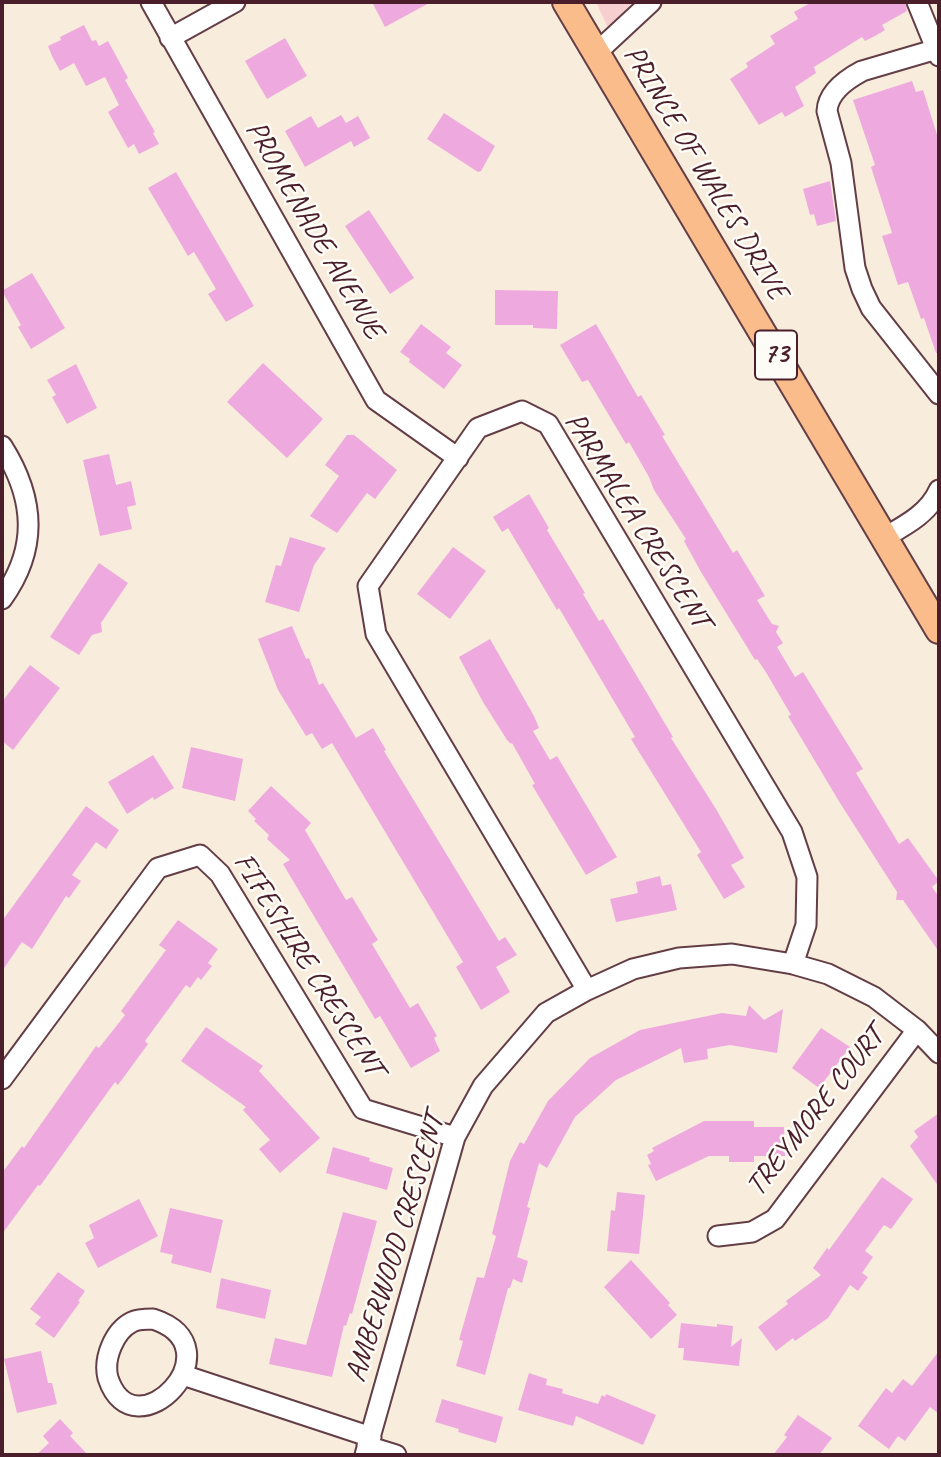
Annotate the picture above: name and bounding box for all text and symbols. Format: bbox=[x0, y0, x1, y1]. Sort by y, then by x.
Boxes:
street label: PRINCE OF WALES DRIVE bbox=[615, 40, 795, 306]
street label: PROMENADE AVENUE bbox=[237, 115, 391, 345]
road number: 73 bbox=[755, 330, 797, 380]
street label: PARMALEA CRESCENT bbox=[556, 406, 718, 636]
street label: FIFESHIRE CRESCENT bbox=[225, 847, 391, 1083]
street label: TREYMORE COURT bbox=[739, 1020, 893, 1204]
street label: AMBERWOOD CRESCENT bbox=[338, 1110, 454, 1386]

